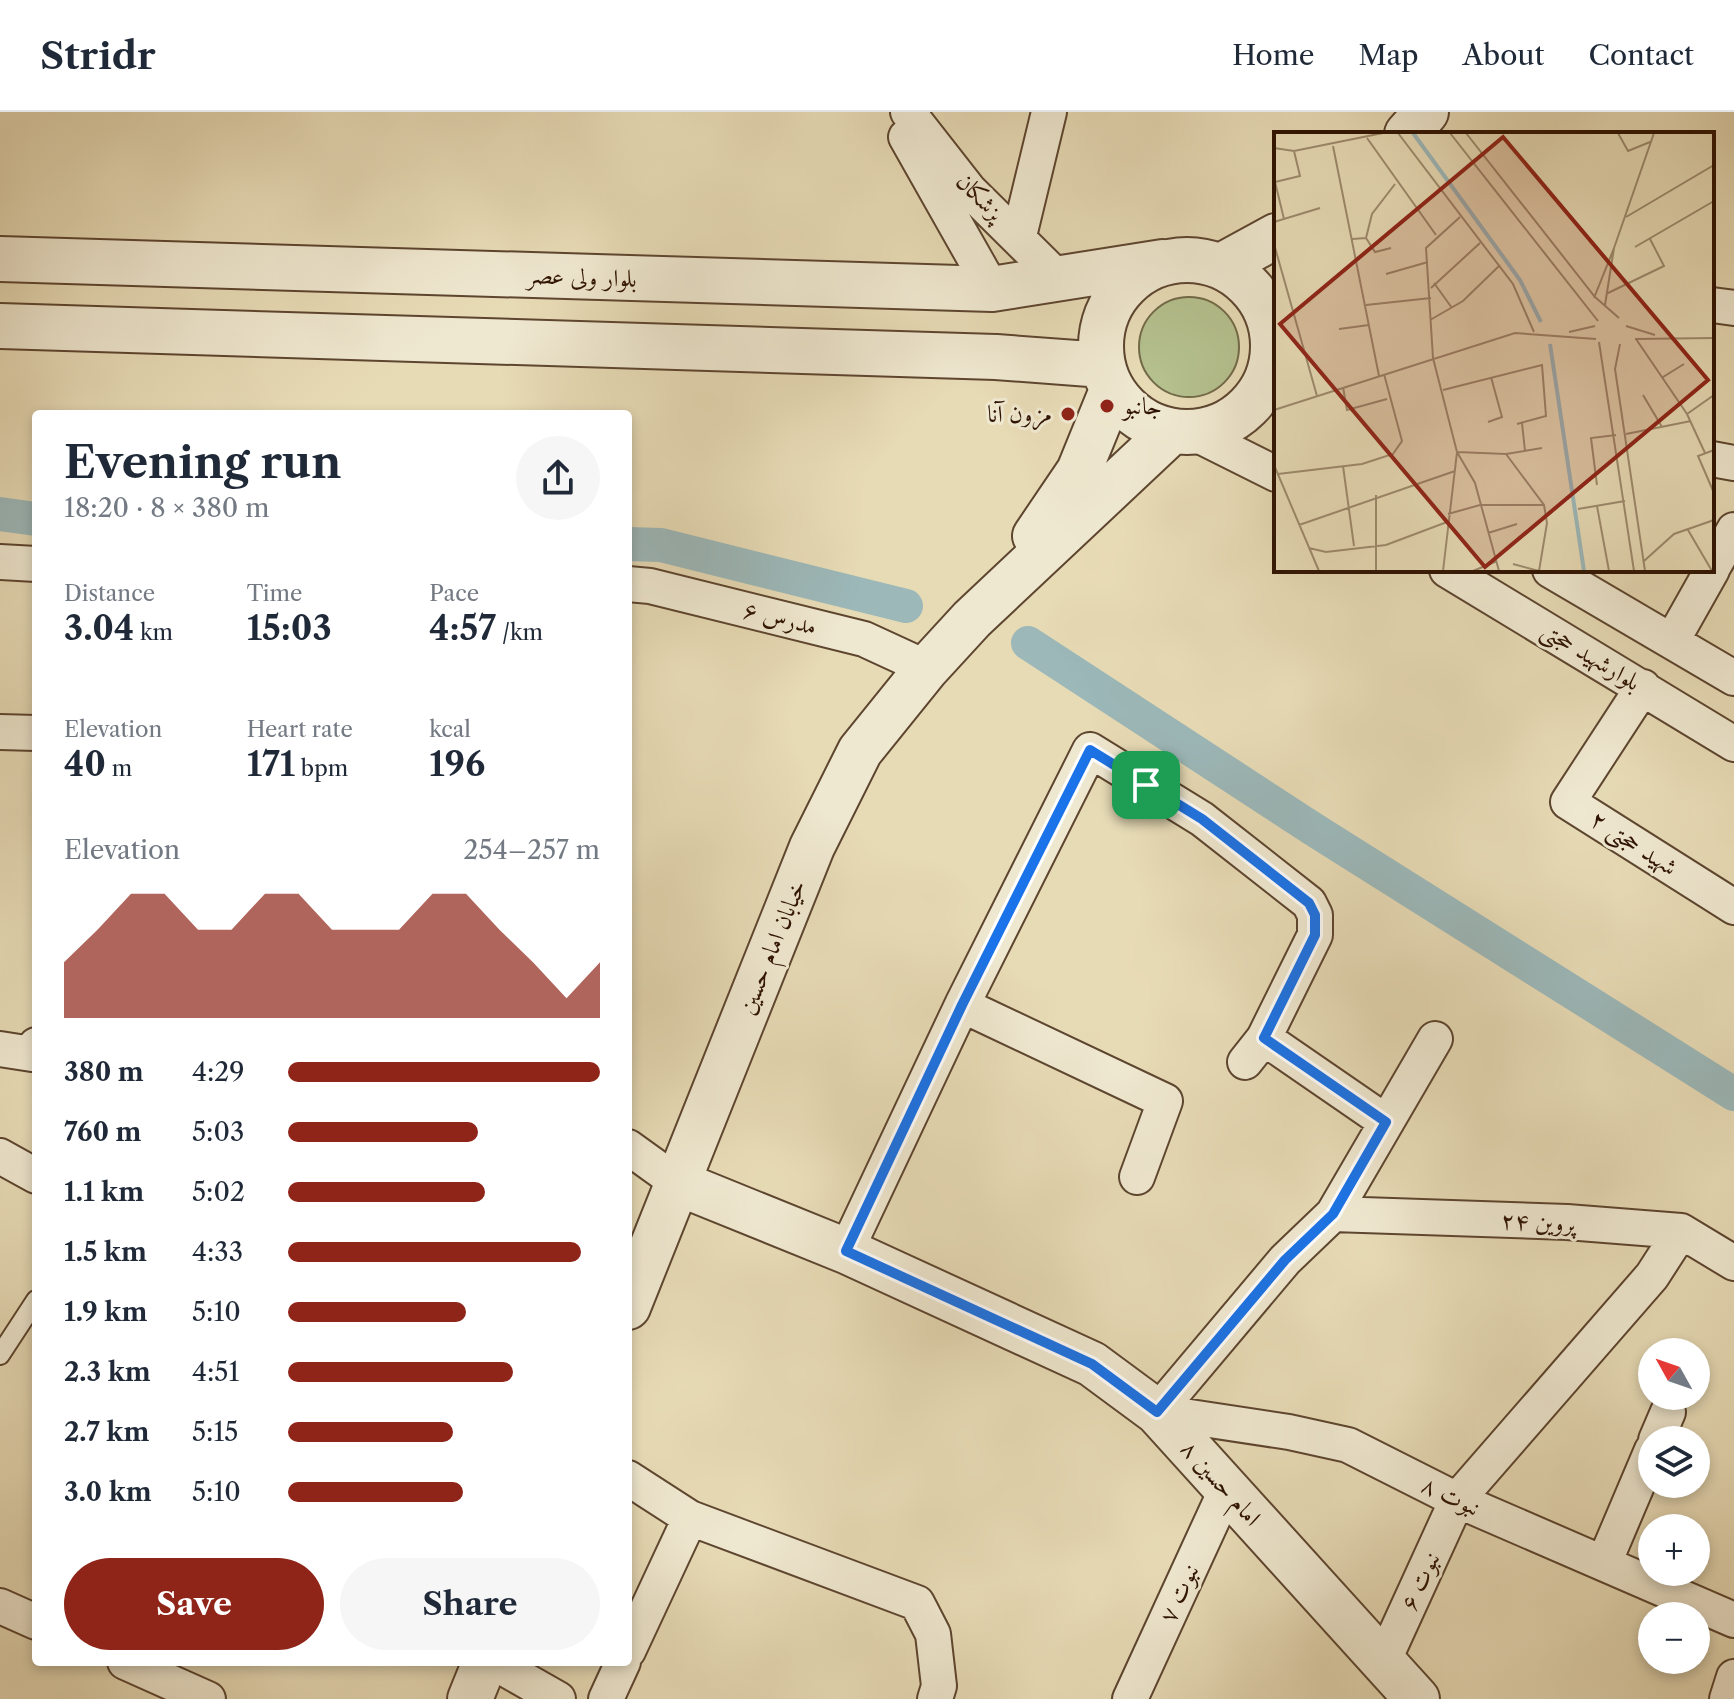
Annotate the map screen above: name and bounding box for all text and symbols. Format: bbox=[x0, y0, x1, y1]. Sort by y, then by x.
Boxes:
text: Stridr bbox=[40, 32, 156, 79]
text: Home bbox=[1232, 38, 1314, 72]
text: Map bbox=[1358, 38, 1418, 72]
text: About bbox=[1462, 38, 1544, 72]
text: Contact bbox=[1588, 38, 1694, 72]
inset map bbox=[1274, 132, 1714, 572]
street label: پزشکان bbox=[949, 166, 1012, 230]
street label: بلوار ولی عصر bbox=[524, 260, 637, 295]
place label: جانبو bbox=[1121, 391, 1162, 421]
marker: جانبو bbox=[1098, 397, 1116, 415]
place label: مزون آنا bbox=[987, 399, 1052, 431]
marker: مزون آنا bbox=[1059, 405, 1077, 423]
text: Evening run bbox=[64, 435, 341, 489]
button: share bbox=[516, 436, 600, 520]
text: 18:20 · 8 × 380 m bbox=[64, 492, 269, 524]
text: Distance bbox=[64, 580, 155, 607]
text: Time bbox=[247, 580, 302, 607]
text: Pace bbox=[429, 580, 479, 607]
street label: مدرس ۶ bbox=[740, 594, 820, 641]
text: 3.04 bbox=[64, 607, 134, 649]
text: 15:03 bbox=[247, 607, 332, 649]
text: 4:57 bbox=[429, 607, 496, 649]
street label: بلوارشهید حجتی bbox=[1535, 615, 1646, 699]
text: km bbox=[134, 619, 173, 646]
text: /km bbox=[496, 619, 543, 646]
text: Elevation bbox=[64, 716, 162, 743]
text: Heart rate bbox=[247, 716, 353, 743]
text: kcal bbox=[429, 716, 471, 743]
text: 40 bbox=[64, 743, 106, 785]
text: 171 bbox=[247, 743, 295, 785]
text: 196 bbox=[429, 743, 485, 785]
pin bbox=[1112, 751, 1180, 819]
text: m bbox=[106, 755, 132, 782]
text: bpm bbox=[295, 755, 348, 782]
icon: arrive bbox=[1124, 763, 1168, 807]
street label: شهید حجتی ۲ bbox=[1584, 804, 1683, 884]
text: Elevation bbox=[64, 834, 180, 866]
text: 254–257 m bbox=[464, 834, 600, 866]
street label: خیابان امام حسین bbox=[731, 875, 818, 1021]
text: 380 m bbox=[64, 1056, 144, 1088]
text: 4:29 bbox=[192, 1056, 245, 1088]
text: 760 m bbox=[64, 1116, 141, 1148]
text: 5:03 bbox=[192, 1116, 244, 1148]
text: 1.1 km bbox=[64, 1176, 144, 1208]
text: 5:02 bbox=[192, 1176, 245, 1208]
street label: پروین ۲۴ bbox=[1500, 1205, 1579, 1240]
text: 1.5 km bbox=[64, 1236, 147, 1268]
text: 4:33 bbox=[192, 1236, 243, 1268]
text: 1.9 km bbox=[64, 1296, 147, 1328]
text: 5:10 bbox=[192, 1296, 241, 1328]
north arrow bbox=[1638, 1338, 1710, 1410]
map controls bbox=[1638, 1338, 1710, 1674]
text: 2.3 km bbox=[64, 1356, 151, 1388]
text: 4:51 bbox=[192, 1356, 239, 1388]
text: 2.7 km bbox=[64, 1416, 149, 1448]
text: 5:15 bbox=[192, 1416, 238, 1448]
button: layers bbox=[1638, 1426, 1710, 1498]
street label: امام حسین ۸ bbox=[1170, 1434, 1267, 1536]
street label: نبوت ۸ bbox=[1417, 1469, 1485, 1523]
text: 3.0 km bbox=[64, 1476, 152, 1508]
text: 5:10 bbox=[192, 1476, 241, 1508]
button: + bbox=[1638, 1514, 1710, 1586]
street label: نبوت ۶ bbox=[1393, 1547, 1447, 1615]
button: Save bbox=[64, 1558, 324, 1650]
button: Share bbox=[340, 1558, 600, 1650]
street label: نبوت ۷ bbox=[1152, 1559, 1206, 1627]
button: − bbox=[1638, 1602, 1710, 1674]

